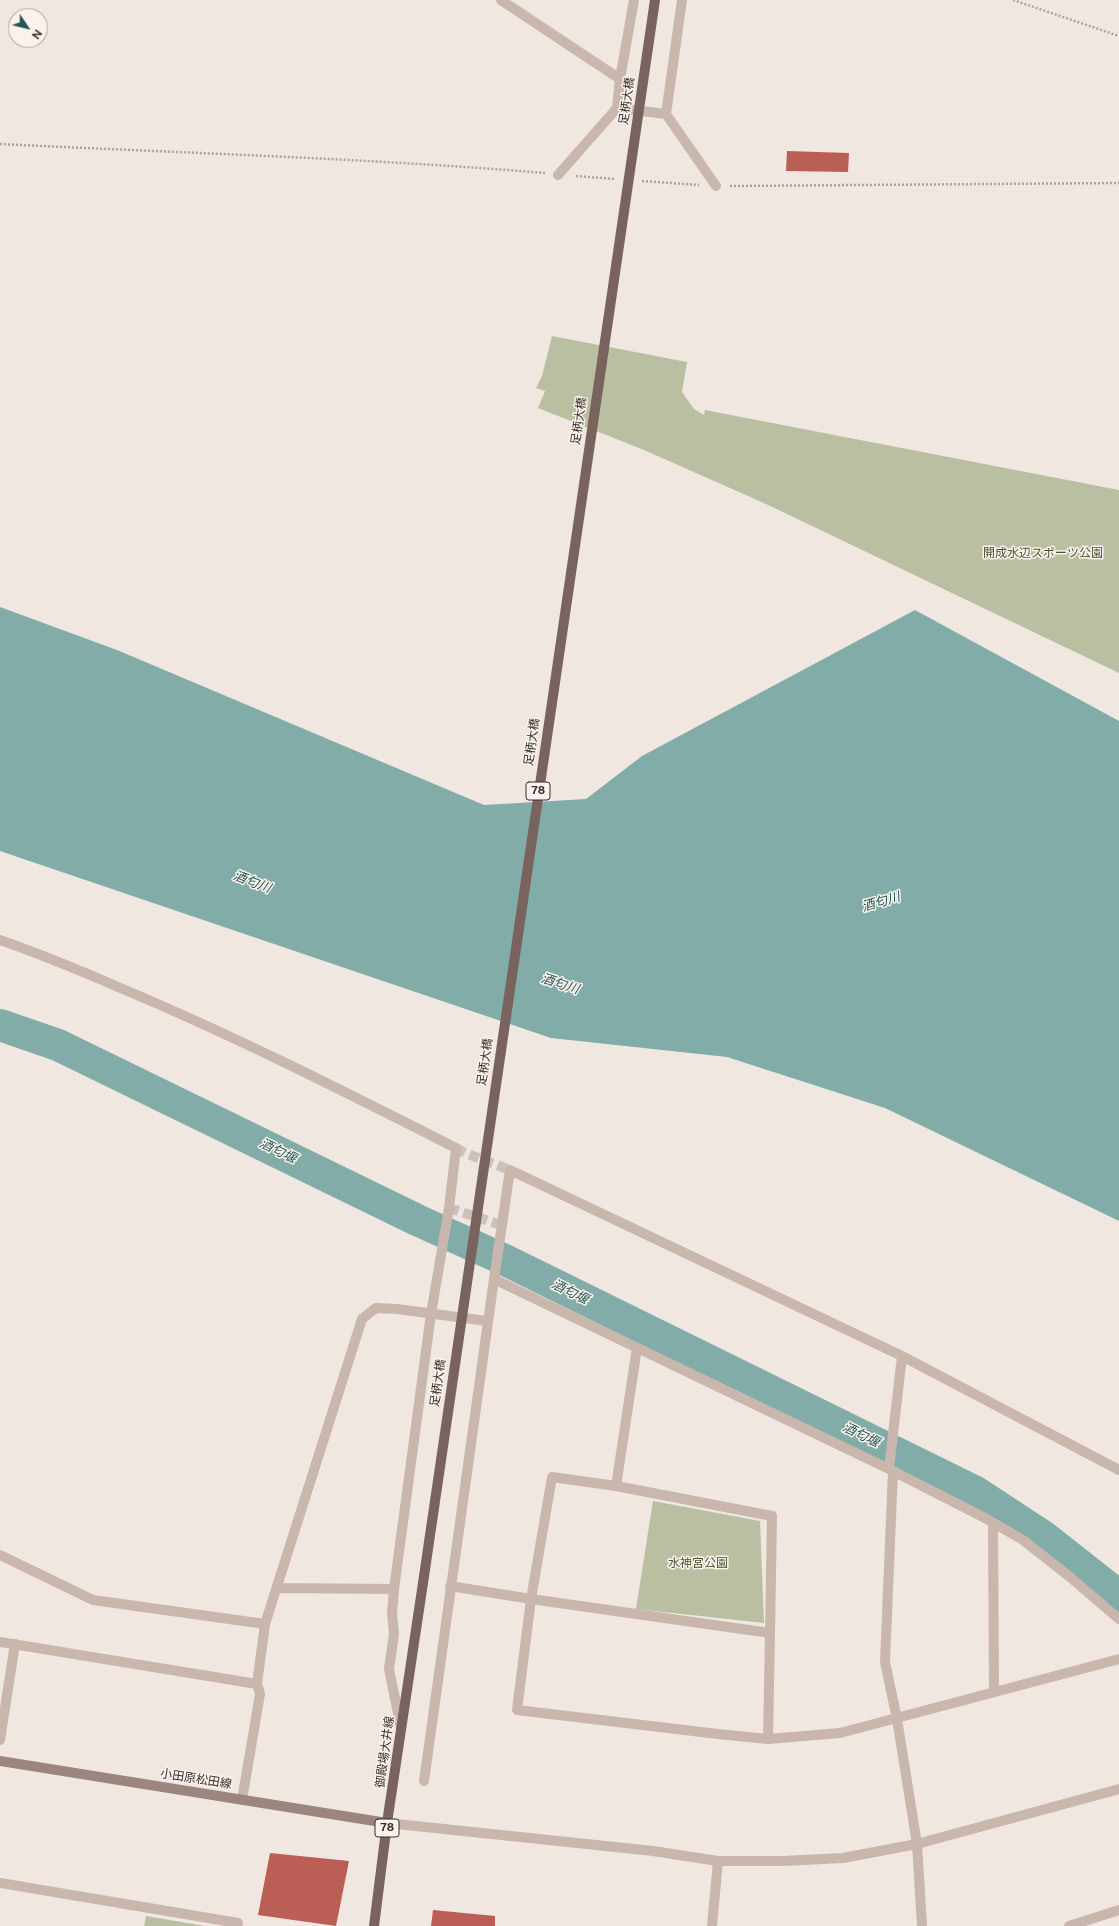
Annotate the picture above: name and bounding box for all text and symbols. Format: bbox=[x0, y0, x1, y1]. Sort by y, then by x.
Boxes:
north arrow bbox=[8, 8, 48, 48]
text: N bbox=[30, 27, 44, 41]
street label: 足柄大橋 bbox=[617, 76, 637, 126]
street label: 足柄大橋 bbox=[569, 396, 589, 446]
park label: 開成水辺スポーツ公園 bbox=[983, 546, 1103, 560]
street label: 足柄大橋 bbox=[522, 717, 542, 767]
road number: 78 bbox=[526, 782, 550, 800]
water label: 酒匂川 bbox=[231, 868, 273, 896]
water label: 酒匂川 bbox=[860, 889, 902, 915]
water label: 酒匂川 bbox=[539, 971, 581, 997]
street label: 足柄大橋 bbox=[475, 1037, 495, 1087]
water label: 酒匂堰 bbox=[257, 1135, 299, 1167]
water label: 酒匂堰 bbox=[549, 1276, 591, 1308]
street label: 足柄大橋 bbox=[428, 1358, 448, 1408]
water label: 酒匂堰 bbox=[840, 1419, 882, 1451]
park label: 水神宮公園 bbox=[668, 1556, 728, 1570]
street label: 御殿場大井線 bbox=[373, 1715, 397, 1789]
street label: 小田原松田線 bbox=[159, 1766, 233, 1792]
road number: 78 bbox=[375, 1819, 399, 1837]

